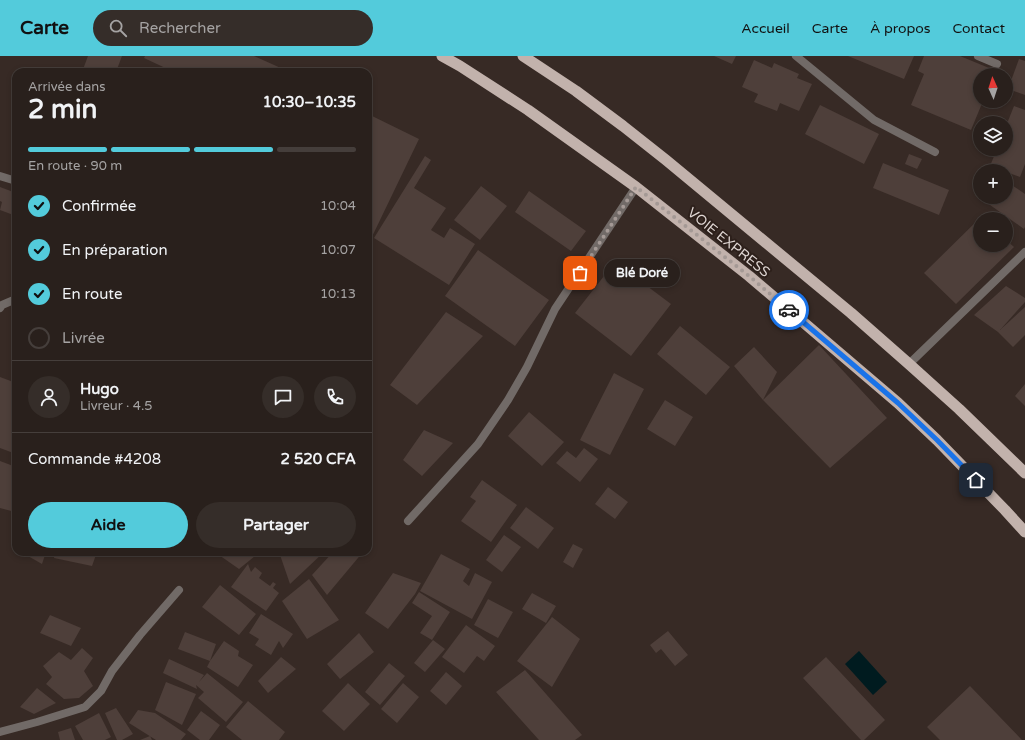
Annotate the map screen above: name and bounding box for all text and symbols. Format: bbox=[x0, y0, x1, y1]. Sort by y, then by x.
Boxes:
search box bbox=[93, 10, 373, 46]
text: Carte bbox=[20, 17, 69, 39]
icon: search bbox=[107, 17, 129, 39]
text: Rechercher bbox=[139, 19, 221, 37]
text: Accueil bbox=[741, 20, 790, 37]
text: Carte bbox=[812, 20, 848, 37]
text: À propos bbox=[870, 20, 931, 37]
text: Contact bbox=[953, 20, 1005, 37]
north arrow bbox=[973, 68, 1013, 108]
map controls bbox=[973, 68, 1013, 252]
text: Arrivée dans bbox=[28, 79, 105, 95]
text: 10:30–10:35 bbox=[263, 93, 356, 111]
text: 2 min bbox=[28, 94, 97, 125]
button: layers bbox=[973, 116, 1013, 156]
text: En route · 90 m bbox=[28, 158, 122, 174]
button: + bbox=[973, 164, 1013, 204]
icon: check bbox=[28, 195, 50, 217]
text: Confirmée bbox=[62, 197, 136, 215]
text: 10:04 bbox=[320, 198, 356, 214]
street label: VOIE EXPRESS bbox=[684, 204, 774, 281]
button: − bbox=[973, 212, 1013, 252]
icon: check bbox=[28, 239, 50, 261]
text: En préparation bbox=[62, 241, 168, 259]
text: 10:07 bbox=[320, 242, 356, 258]
pin bbox=[563, 256, 597, 290]
callout: Blé Doré bbox=[604, 259, 680, 287]
icon: bag bbox=[569, 262, 591, 284]
text: Blé Doré bbox=[616, 265, 668, 281]
icon: check bbox=[28, 283, 50, 305]
text: En route bbox=[62, 285, 122, 303]
text: 10:13 bbox=[320, 286, 356, 302]
courier bbox=[769, 290, 809, 330]
icon: car bbox=[778, 299, 800, 321]
text: Livrée bbox=[62, 329, 105, 347]
button: person bbox=[28, 376, 70, 418]
button: chat bbox=[262, 376, 304, 418]
button: phone bbox=[314, 376, 356, 418]
text: Hugo bbox=[80, 380, 119, 398]
text: Livreur · 4.5 bbox=[80, 398, 153, 414]
text: Commande #4208 bbox=[28, 450, 161, 468]
text: 2 520 CFA bbox=[281, 450, 356, 468]
pin bbox=[959, 463, 993, 497]
icon: home bbox=[965, 469, 987, 491]
button: Aide bbox=[28, 502, 188, 548]
button: Partager bbox=[196, 502, 356, 548]

